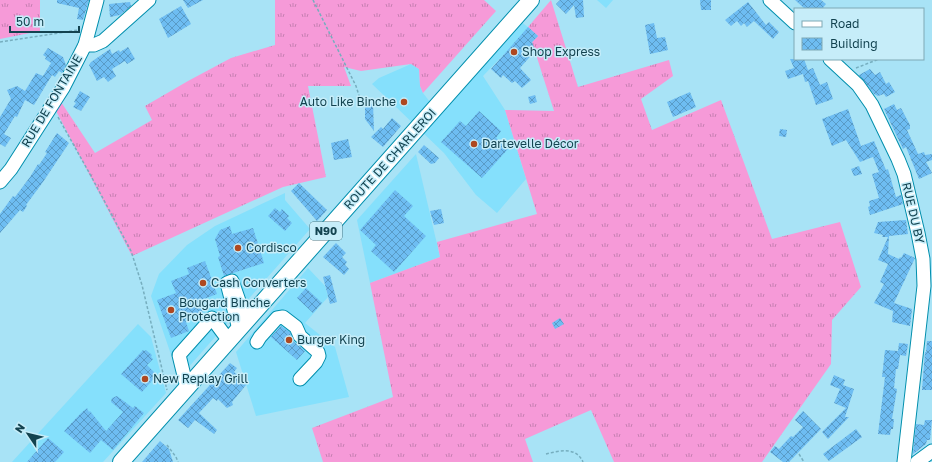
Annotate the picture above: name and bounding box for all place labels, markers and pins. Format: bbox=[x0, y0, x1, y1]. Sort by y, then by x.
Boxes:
place label: Shop Express bbox=[522, 44, 600, 59]
marker: Shop Express bbox=[509, 47, 519, 57]
place label: Auto Like Binche bbox=[300, 94, 396, 109]
marker: Auto Like Binche bbox=[399, 97, 409, 107]
place label: Dartevelle Décor bbox=[482, 136, 579, 151]
marker: Dartevelle Décor bbox=[469, 139, 479, 149]
place label: Cordisco bbox=[246, 240, 297, 255]
marker: Cordisco bbox=[233, 243, 243, 253]
place label: Cash Converters bbox=[211, 275, 306, 290]
marker: Cash Converters bbox=[198, 278, 208, 288]
place label: Bougard Binche Protection bbox=[179, 295, 270, 324]
marker: Bougard Binche Protection bbox=[166, 305, 176, 315]
place label: Burger King bbox=[297, 332, 365, 347]
marker: Burger King bbox=[284, 335, 294, 345]
place label: New Replay Grill bbox=[153, 371, 248, 386]
marker: New Replay Grill bbox=[140, 374, 150, 384]

